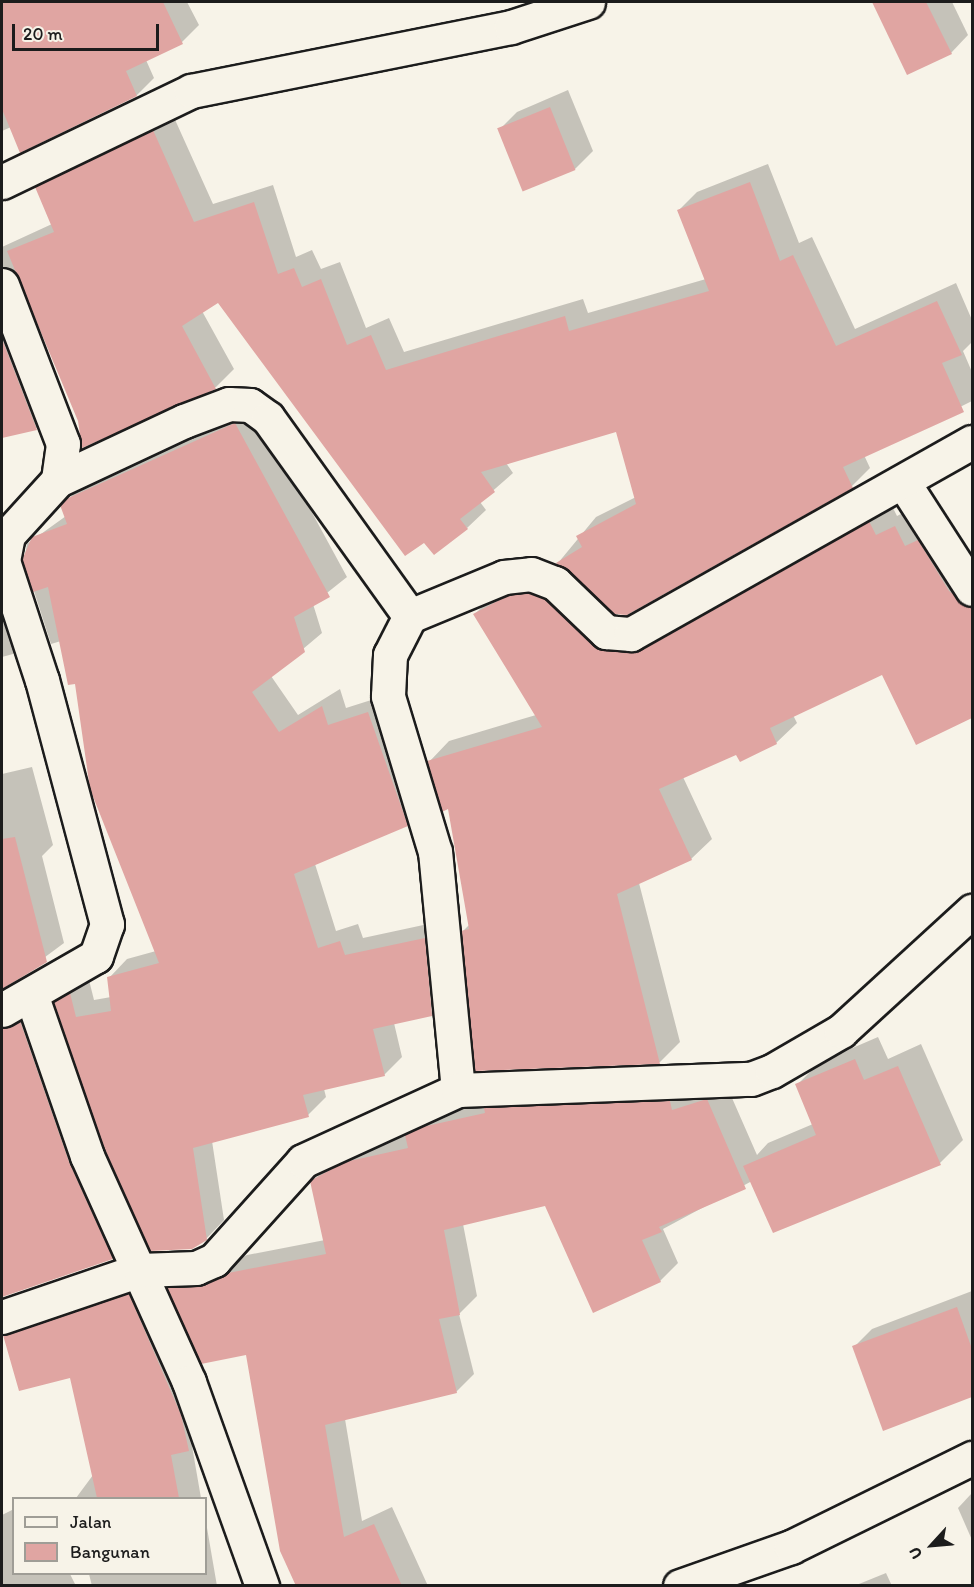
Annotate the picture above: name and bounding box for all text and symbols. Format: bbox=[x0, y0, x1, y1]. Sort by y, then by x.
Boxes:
scale bar bbox=[15, 12, 162, 50]
text: 20 m bbox=[23, 23, 63, 45]
legend bbox=[12, 1497, 207, 1575]
text: Jalan bbox=[70, 1511, 111, 1533]
north arrow bbox=[902, 1515, 962, 1575]
text: Bangunan bbox=[70, 1541, 150, 1563]
text: U bbox=[905, 1544, 926, 1562]

